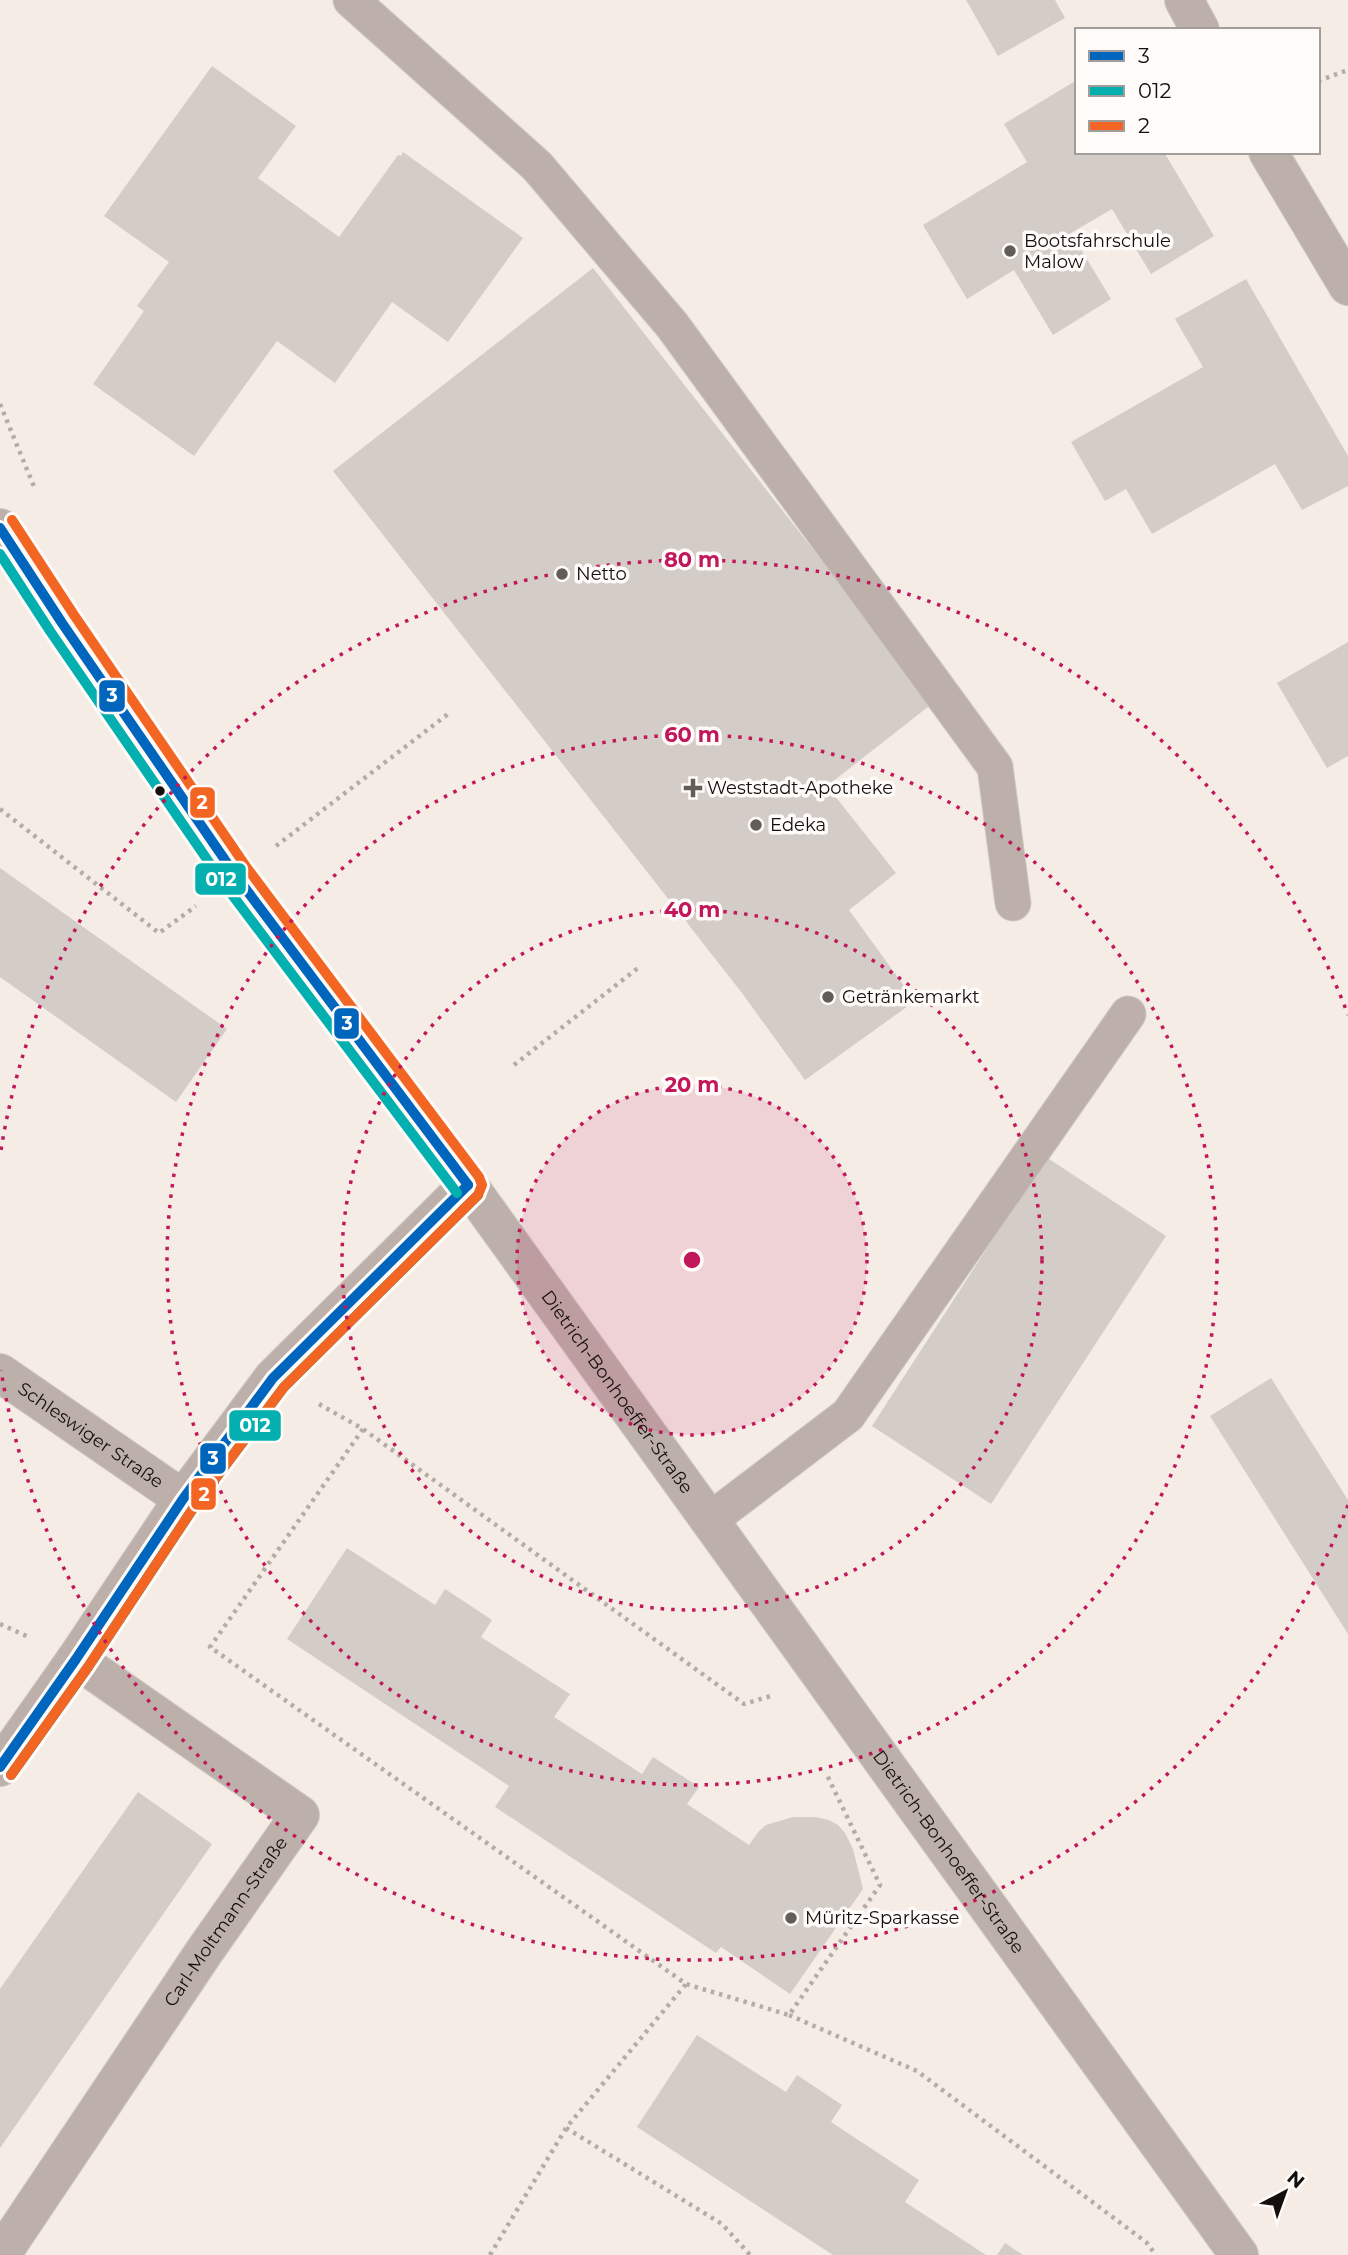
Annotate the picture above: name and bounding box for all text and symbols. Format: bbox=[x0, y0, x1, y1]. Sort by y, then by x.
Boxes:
legend bbox=[1075, 28, 1320, 154]
text: 3 bbox=[1138, 43, 1150, 68]
text: 012 bbox=[1138, 78, 1171, 103]
text: 2 bbox=[1138, 113, 1150, 138]
place label: Bootsfahrschule Malow bbox=[1024, 230, 1171, 273]
marker: Bootsfahrschule Malow bbox=[1002, 243, 1018, 259]
text: 80 m bbox=[664, 547, 720, 572]
place label: Netto bbox=[576, 563, 627, 585]
marker: Netto bbox=[554, 566, 570, 582]
line badge: 3 bbox=[98, 679, 126, 713]
text: 3 bbox=[105, 684, 118, 707]
text: 60 m bbox=[664, 722, 720, 747]
place label: Weststadt-Apotheke bbox=[707, 777, 893, 799]
marker: Weststadt-Apotheke bbox=[685, 780, 701, 796]
unlabelled marker bbox=[153, 784, 167, 798]
line badge: 2 bbox=[189, 786, 216, 819]
text: 2 bbox=[196, 791, 208, 814]
place label: Edeka bbox=[770, 814, 826, 836]
marker: Edeka bbox=[748, 817, 764, 833]
line badge: 012 bbox=[194, 862, 247, 896]
text: 012 bbox=[205, 868, 237, 891]
text: 40 m bbox=[664, 897, 720, 922]
place label: Getränkemarkt bbox=[842, 986, 980, 1008]
marker: Getränkemarkt bbox=[820, 989, 836, 1005]
line badge: 3 bbox=[333, 1007, 360, 1040]
text: 3 bbox=[340, 1012, 353, 1035]
text: 20 m bbox=[665, 1072, 719, 1097]
centre of rings bbox=[680, 1248, 704, 1272]
street label: Dietrich-Bonhoeffer-Straße bbox=[537, 1286, 698, 1498]
street label: Schleswiger Straße bbox=[14, 1378, 168, 1493]
line badge: 012 bbox=[228, 1409, 282, 1442]
text: 012 bbox=[239, 1414, 271, 1437]
line badge: 3 bbox=[199, 1442, 227, 1475]
text: 3 bbox=[206, 1447, 219, 1470]
line badge: 2 bbox=[190, 1477, 217, 1511]
text: 2 bbox=[198, 1483, 210, 1506]
street label: Dietrich-Bonhoeffer-Straße bbox=[868, 1746, 1029, 1958]
street label: Carl-Moltmann-Straße bbox=[159, 1832, 292, 2011]
place label: Müritz-Sparkasse bbox=[805, 1907, 960, 1929]
marker: Müritz-Sparkasse bbox=[783, 1910, 799, 1926]
north arrow bbox=[1250, 2157, 1320, 2227]
text: N bbox=[1282, 2166, 1309, 2193]

